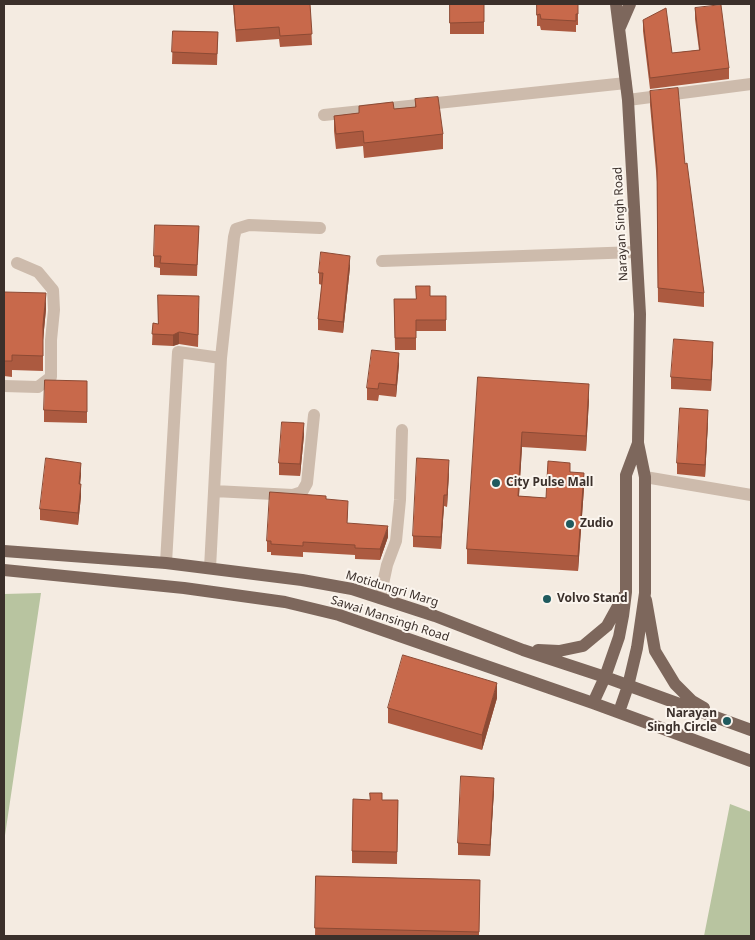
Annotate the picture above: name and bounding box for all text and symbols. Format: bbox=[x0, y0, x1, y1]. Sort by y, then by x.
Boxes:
street label: Narayan Singh Road bbox=[611, 166, 631, 282]
place label: City Pulse Mall bbox=[506, 476, 593, 490]
marker: City Pulse Mall bbox=[490, 477, 502, 489]
place label: Zudio bbox=[580, 517, 613, 531]
marker: Zudio bbox=[564, 518, 576, 530]
street label: Motidungri Marg bbox=[344, 568, 440, 610]
place label: Volvo Stand bbox=[557, 592, 627, 606]
street label: Sawai Mansingh Road bbox=[329, 593, 451, 645]
marker: Volvo Stand bbox=[541, 593, 553, 605]
place label: Narayan Singh Circle bbox=[647, 707, 717, 735]
marker: Narayan Singh Circle bbox=[721, 715, 733, 727]

